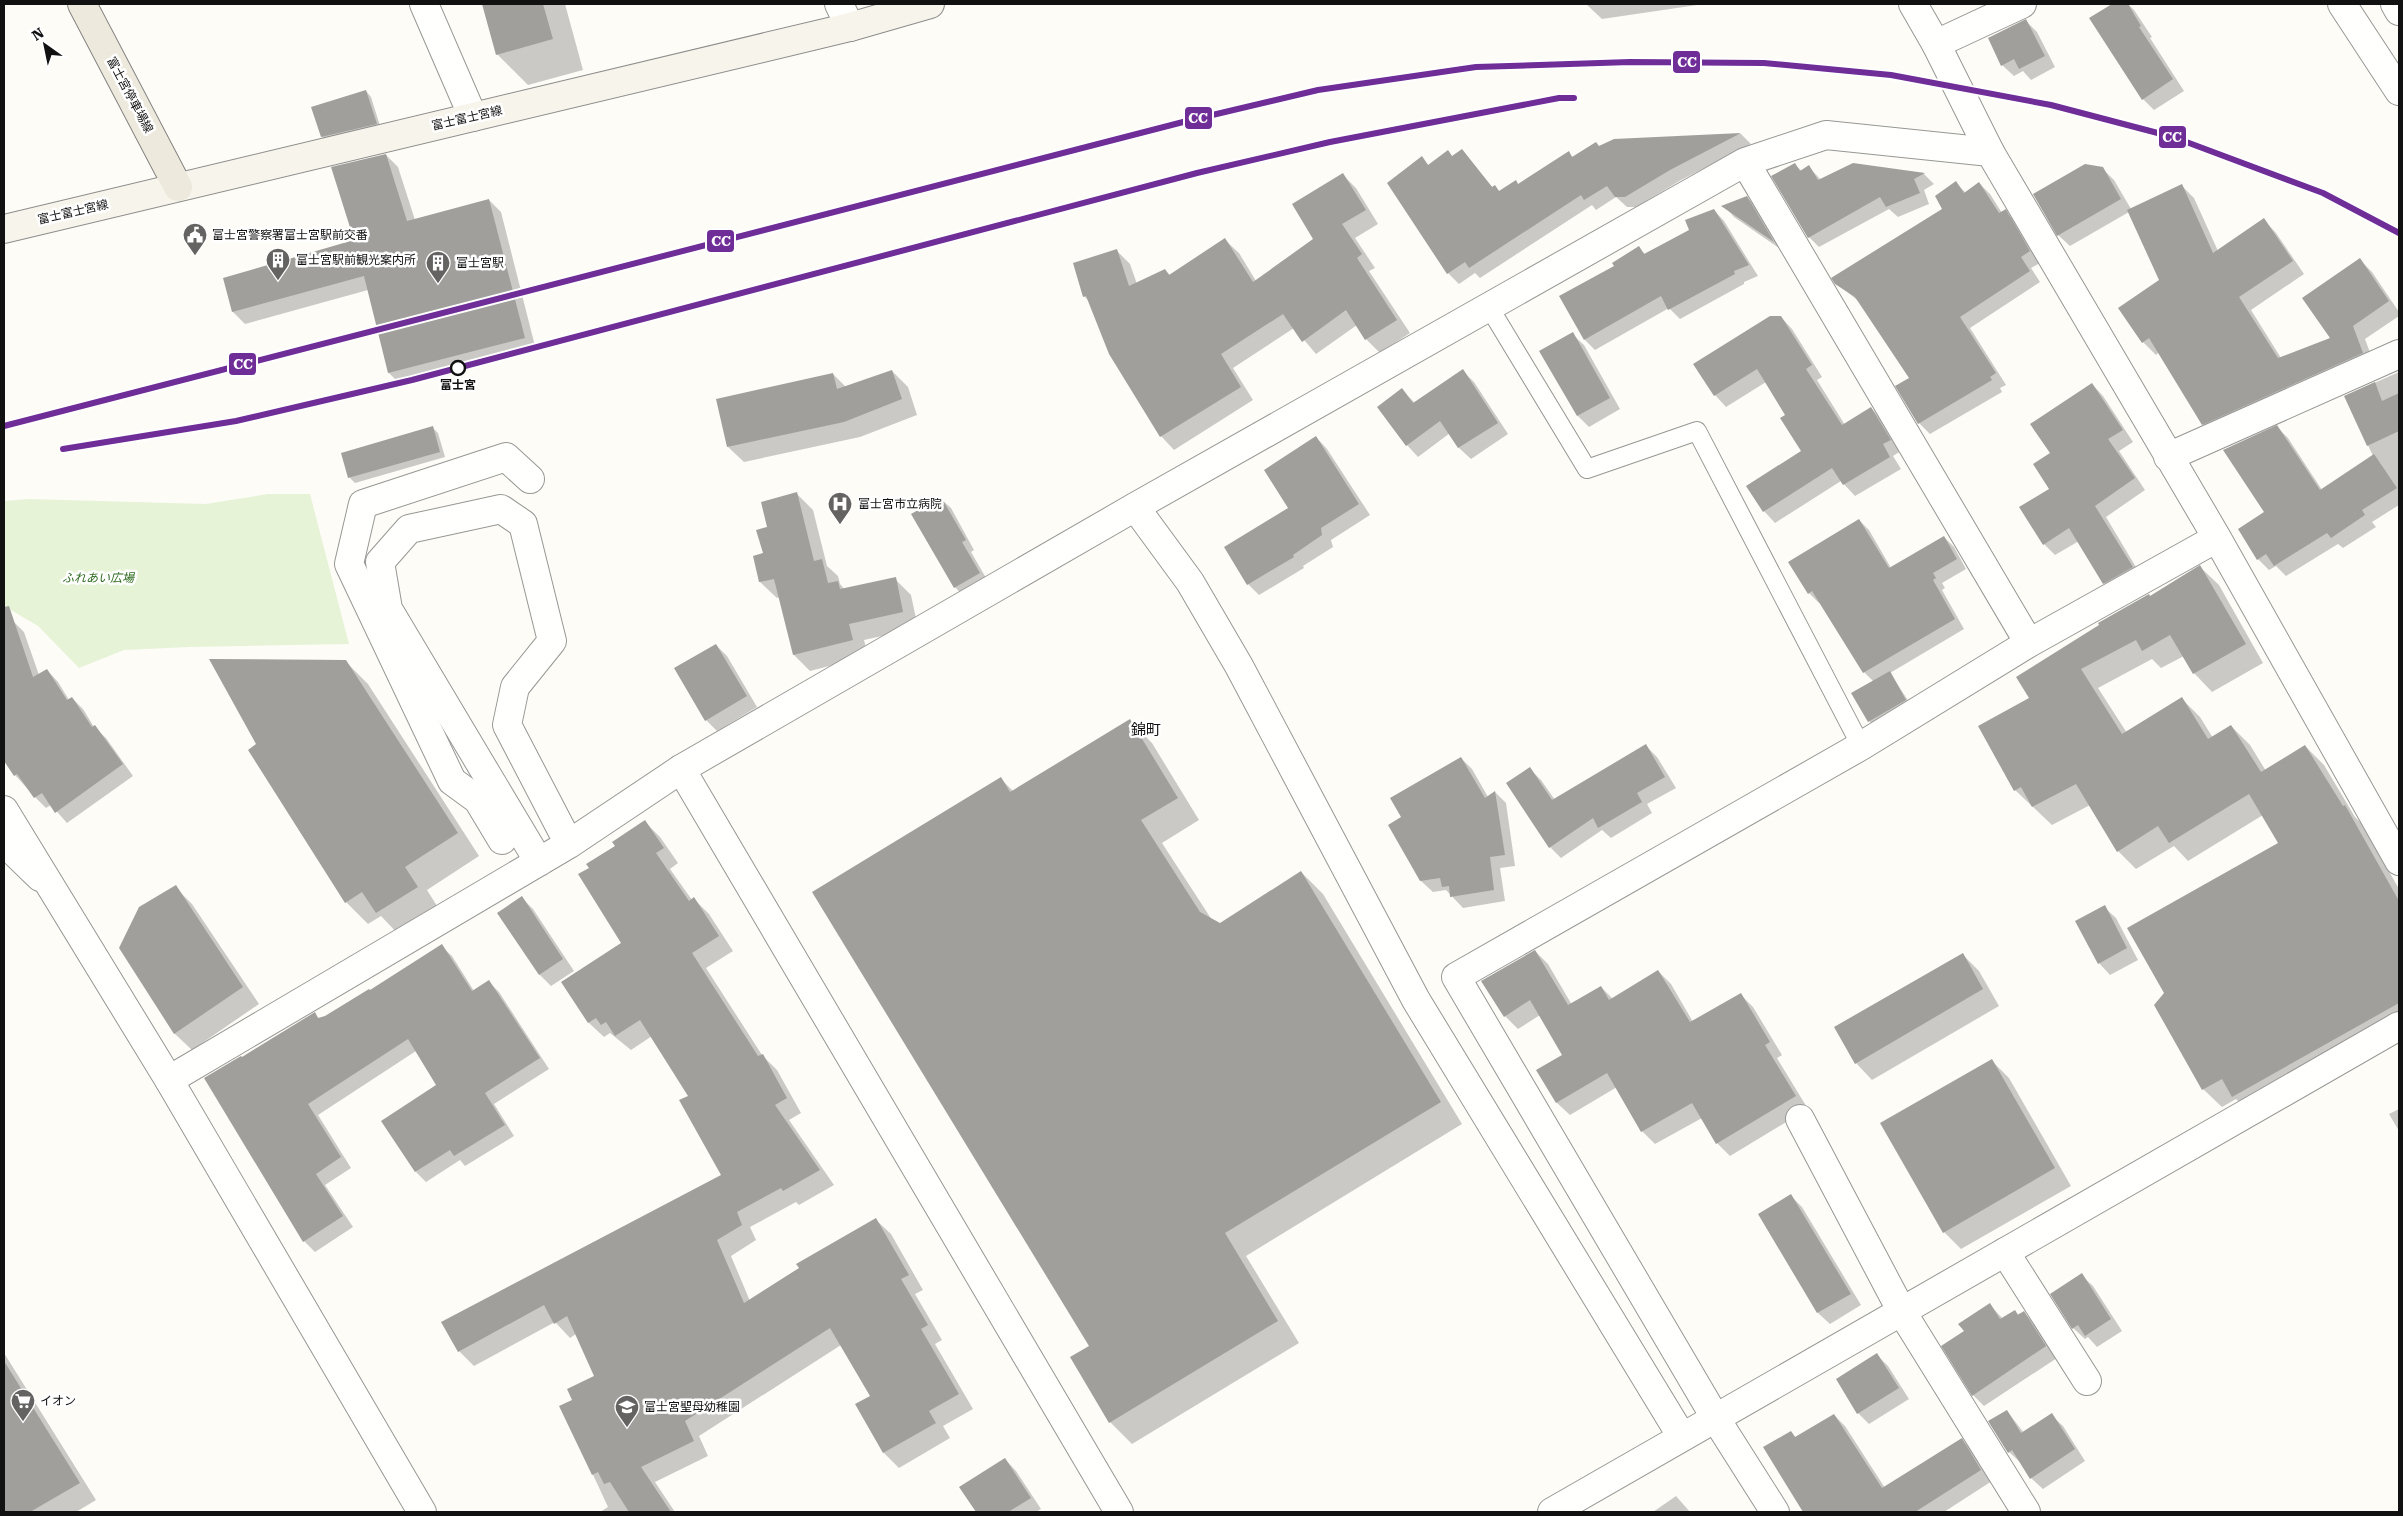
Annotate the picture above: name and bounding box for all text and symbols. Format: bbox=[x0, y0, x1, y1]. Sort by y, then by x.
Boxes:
north arrow bbox=[20, 20, 70, 70]
text: N bbox=[29, 24, 47, 44]
line badge: CC bbox=[1672, 50, 1701, 74]
text: CC bbox=[1677, 54, 1697, 70]
street label: 富士宮停車場線 bbox=[104, 55, 156, 135]
street label: 富士富士宮線 bbox=[430, 103, 504, 133]
line badge: CC bbox=[1184, 106, 1213, 130]
text: CC bbox=[1188, 110, 1208, 126]
line badge: CC bbox=[2158, 125, 2187, 149]
text: CC bbox=[2162, 129, 2182, 145]
street label: 富士富士宮線 bbox=[36, 197, 110, 227]
public building icon: 富士宮警察署富士宮駅前交番 bbox=[182, 222, 208, 256]
place label: 富士宮警察署富士宮駅前交番 bbox=[212, 228, 368, 242]
line badge: CC bbox=[706, 229, 735, 253]
text: CC bbox=[711, 233, 731, 249]
building icon: 富士宮駅前観光案内所 bbox=[265, 247, 291, 281]
building icon: 富士宮駅 bbox=[425, 250, 451, 284]
place label: 富士宮駅前観光案内所 bbox=[296, 253, 416, 267]
place label: 富士宮駅 bbox=[456, 256, 504, 270]
line badge: CC bbox=[228, 352, 257, 376]
text: CC bbox=[233, 356, 253, 372]
marker: 富士宮 bbox=[450, 360, 466, 376]
place label: 富士宮 bbox=[440, 378, 476, 392]
hospital icon: 富士宮市立病院 bbox=[827, 491, 853, 525]
place label: 富士宮市立病院 bbox=[858, 497, 942, 511]
park label: ふれあい広場 bbox=[62, 571, 136, 585]
district label: 錦町 bbox=[1131, 721, 1161, 739]
supermarket icon: イオン bbox=[10, 1388, 36, 1422]
place label: イオン bbox=[40, 1394, 76, 1408]
school or university icon: 富士宮聖母幼稚園 bbox=[614, 1394, 640, 1428]
place label: 富士宮聖母幼稚園 bbox=[644, 1400, 740, 1414]

